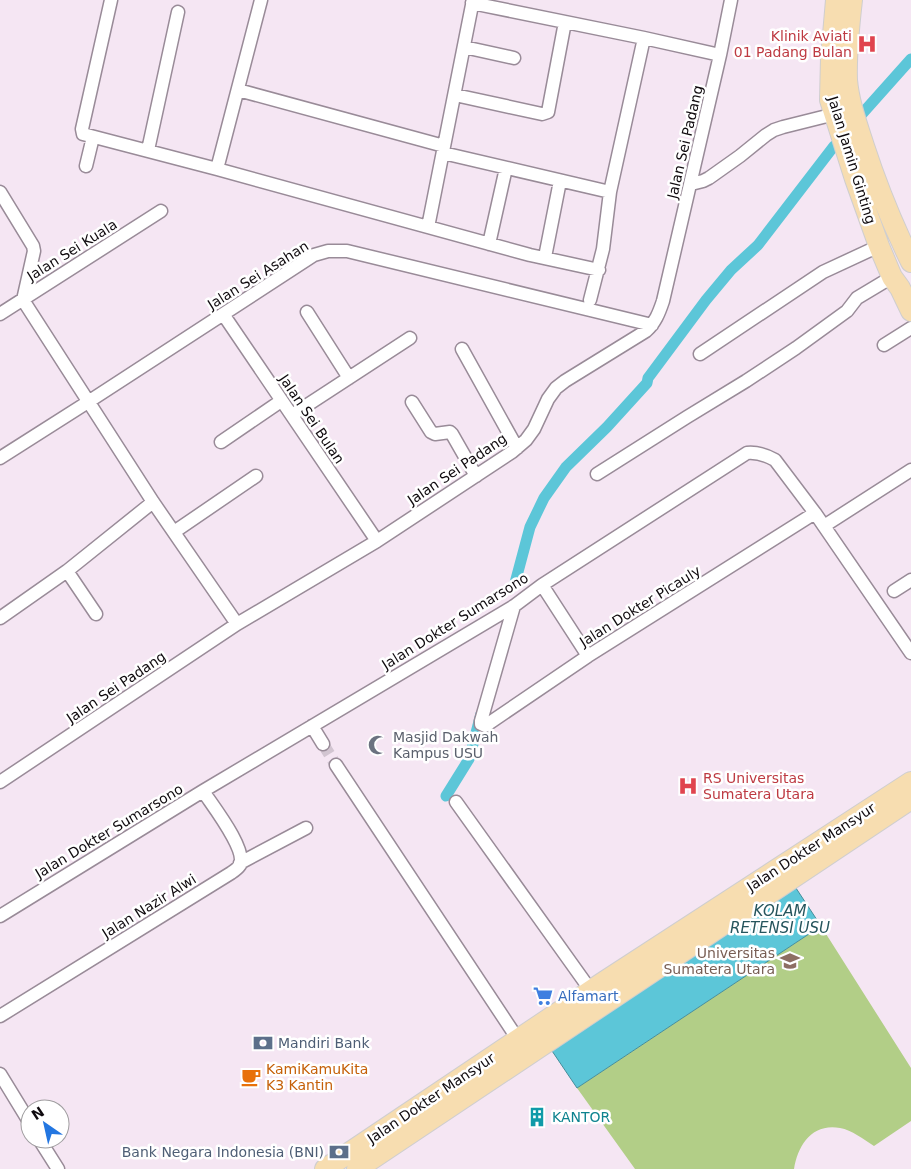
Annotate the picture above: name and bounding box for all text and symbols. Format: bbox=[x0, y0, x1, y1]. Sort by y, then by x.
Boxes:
place label: Klinik Aviati 01 Padang Bulan bbox=[734, 28, 852, 60]
hospital icon: Klinik Aviati 01 Padang Bulan bbox=[856, 33, 878, 55]
street label: Jalan Sei Padang bbox=[664, 84, 706, 201]
street label: Jalan Jamin Ginting bbox=[825, 93, 879, 226]
street label: Jalan Sei Kuala bbox=[23, 216, 120, 285]
street label: Jalan Sei Asahan bbox=[204, 237, 311, 313]
street label: Jalan Sei Bulan bbox=[276, 371, 348, 467]
street label: Jalan Sei Padang bbox=[404, 430, 510, 509]
street label: Jalan Dokter Picauly bbox=[576, 562, 703, 650]
street label: Jalan Dokter Sumarsono bbox=[378, 569, 531, 673]
street label: Jalan Sei Padang bbox=[63, 648, 169, 727]
place label: Masjid Dakwah Kampus USU bbox=[393, 729, 498, 761]
mosque icon: Masjid Dakwah Kampus USU bbox=[367, 734, 389, 756]
place label: RS Universitas Sumatera Utara bbox=[703, 770, 815, 802]
hospital icon: RS Universitas Sumatera Utara bbox=[677, 775, 699, 797]
street label: Jalan Dokter Sumarsono bbox=[31, 781, 186, 882]
street label: Jalan Dokter Mansyur bbox=[743, 799, 878, 895]
street label: Jalan Nazir Alwi bbox=[98, 871, 199, 942]
water label: KOLAM RETENSI USU bbox=[730, 902, 830, 937]
place label: Universitas Sumatera Utara bbox=[663, 945, 775, 977]
school or university icon: Universitas Sumatera Utara bbox=[779, 950, 801, 972]
supermarket icon: Alfamart bbox=[532, 985, 554, 1007]
place label: Alfamart bbox=[558, 988, 619, 1004]
bank icon: Mandiri Bank bbox=[252, 1032, 274, 1054]
place label: Mandiri Bank bbox=[278, 1035, 370, 1051]
street label: Jalan Dokter Mansyur bbox=[364, 1049, 498, 1147]
place label: KamiKamuKita K3 Kantin bbox=[266, 1061, 368, 1093]
cafe icon: KamiKamuKita K3 Kantin bbox=[240, 1066, 262, 1088]
north arrow bbox=[20, 1099, 70, 1149]
text: N bbox=[28, 1103, 47, 1123]
building icon: KANTOR bbox=[526, 1106, 548, 1128]
place label: KANTOR bbox=[552, 1109, 611, 1125]
bank icon: Bank Negara Indonesia (BNI) bbox=[328, 1141, 350, 1163]
place label: Bank Negara Indonesia (BNI) bbox=[122, 1144, 324, 1160]

